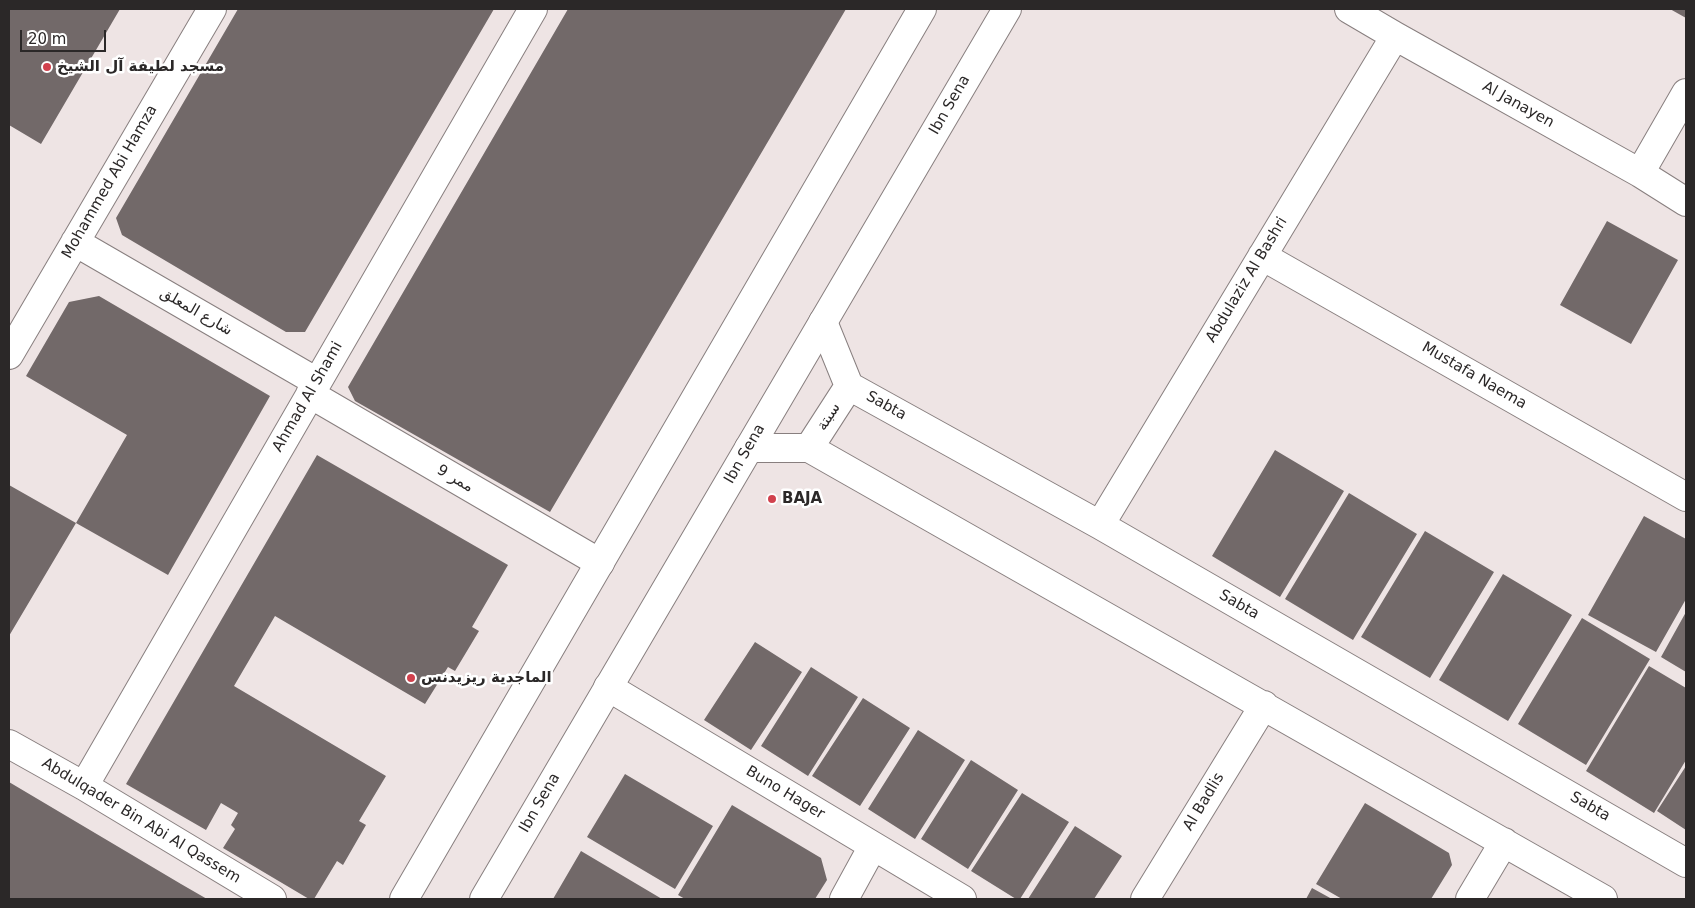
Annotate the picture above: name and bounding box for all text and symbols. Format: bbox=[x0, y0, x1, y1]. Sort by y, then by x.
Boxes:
scale bar bbox=[22, 20, 109, 52]
text: 20 m bbox=[28, 30, 66, 48]
place label: مسجد لطيفة آل الشيخ bbox=[57, 58, 224, 76]
marker: مسجد لطيفة آل الشيخ bbox=[41, 61, 53, 73]
street label: Ibn Sena bbox=[926, 72, 974, 138]
street label: Al Janayen bbox=[1479, 78, 1557, 132]
street label: Mohammed Abi Hamza bbox=[59, 102, 161, 262]
street label: Abdulaziz Al Bashri bbox=[1202, 214, 1292, 346]
street label: شارع المعلق bbox=[157, 284, 235, 340]
street label: Ahmad Al Shami bbox=[269, 339, 347, 455]
street label: Mustafa Naema bbox=[1418, 339, 1530, 413]
street label: Sabta bbox=[863, 388, 909, 424]
street label: سبتة bbox=[813, 400, 845, 434]
street label: Ibn Sena bbox=[721, 421, 769, 487]
street label: ممر 9 bbox=[433, 461, 477, 497]
place label: BAJA bbox=[782, 490, 822, 508]
marker: BAJA bbox=[766, 493, 778, 505]
street label: Sabta bbox=[1216, 586, 1262, 624]
place label: الماجدية ريزيدنس bbox=[421, 669, 552, 687]
marker: الماجدية ريزيدنس bbox=[405, 672, 417, 684]
street label: Abdulqader Bin Abi Al Qassem bbox=[38, 754, 244, 888]
street label: Buno Hager bbox=[742, 762, 828, 824]
street label: Ibn Sena bbox=[516, 770, 564, 836]
street label: Al Badlis bbox=[1180, 770, 1228, 834]
street label: Sabta bbox=[1567, 788, 1613, 826]

